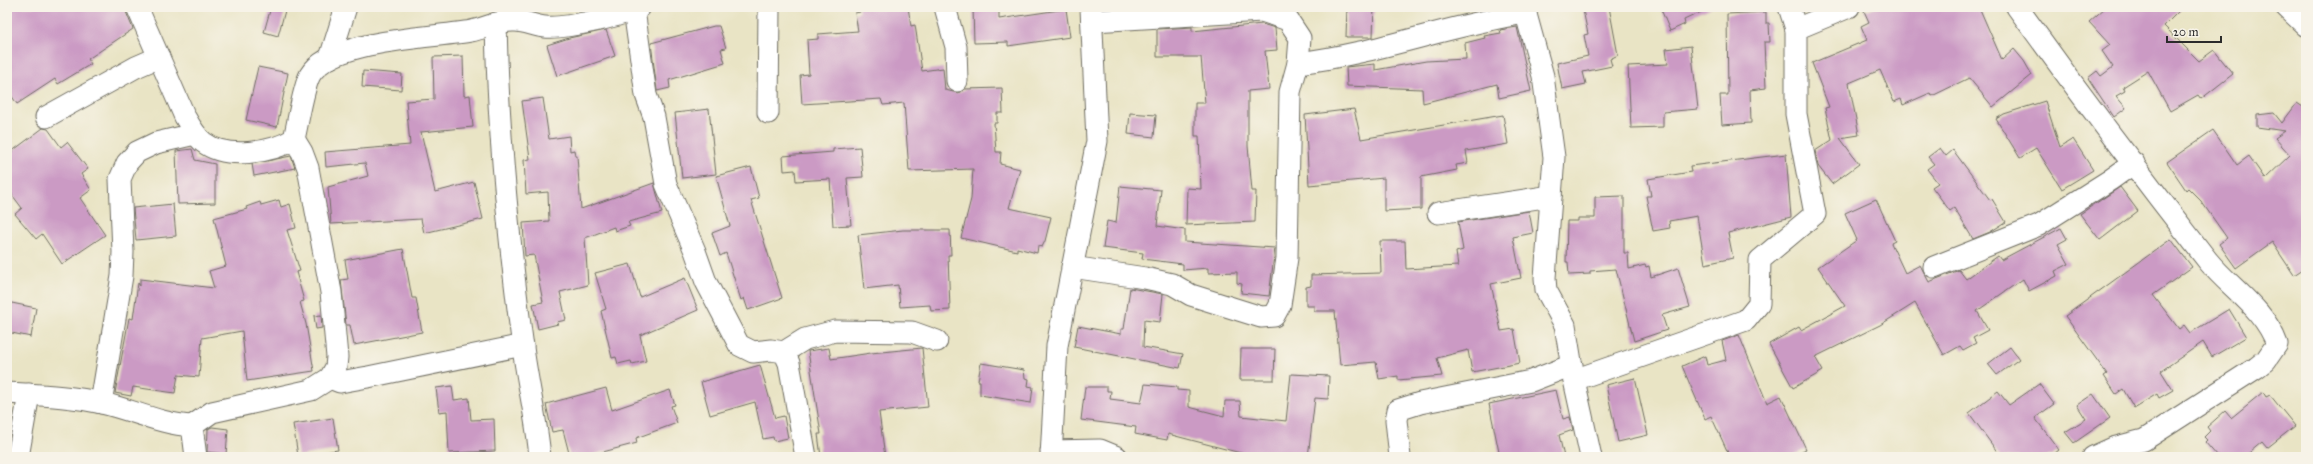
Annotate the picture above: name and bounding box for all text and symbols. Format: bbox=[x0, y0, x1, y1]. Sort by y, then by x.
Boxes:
scale bar bbox=[2167, 18, 2221, 44]
text: 20 m bbox=[2173, 25, 2199, 39]

